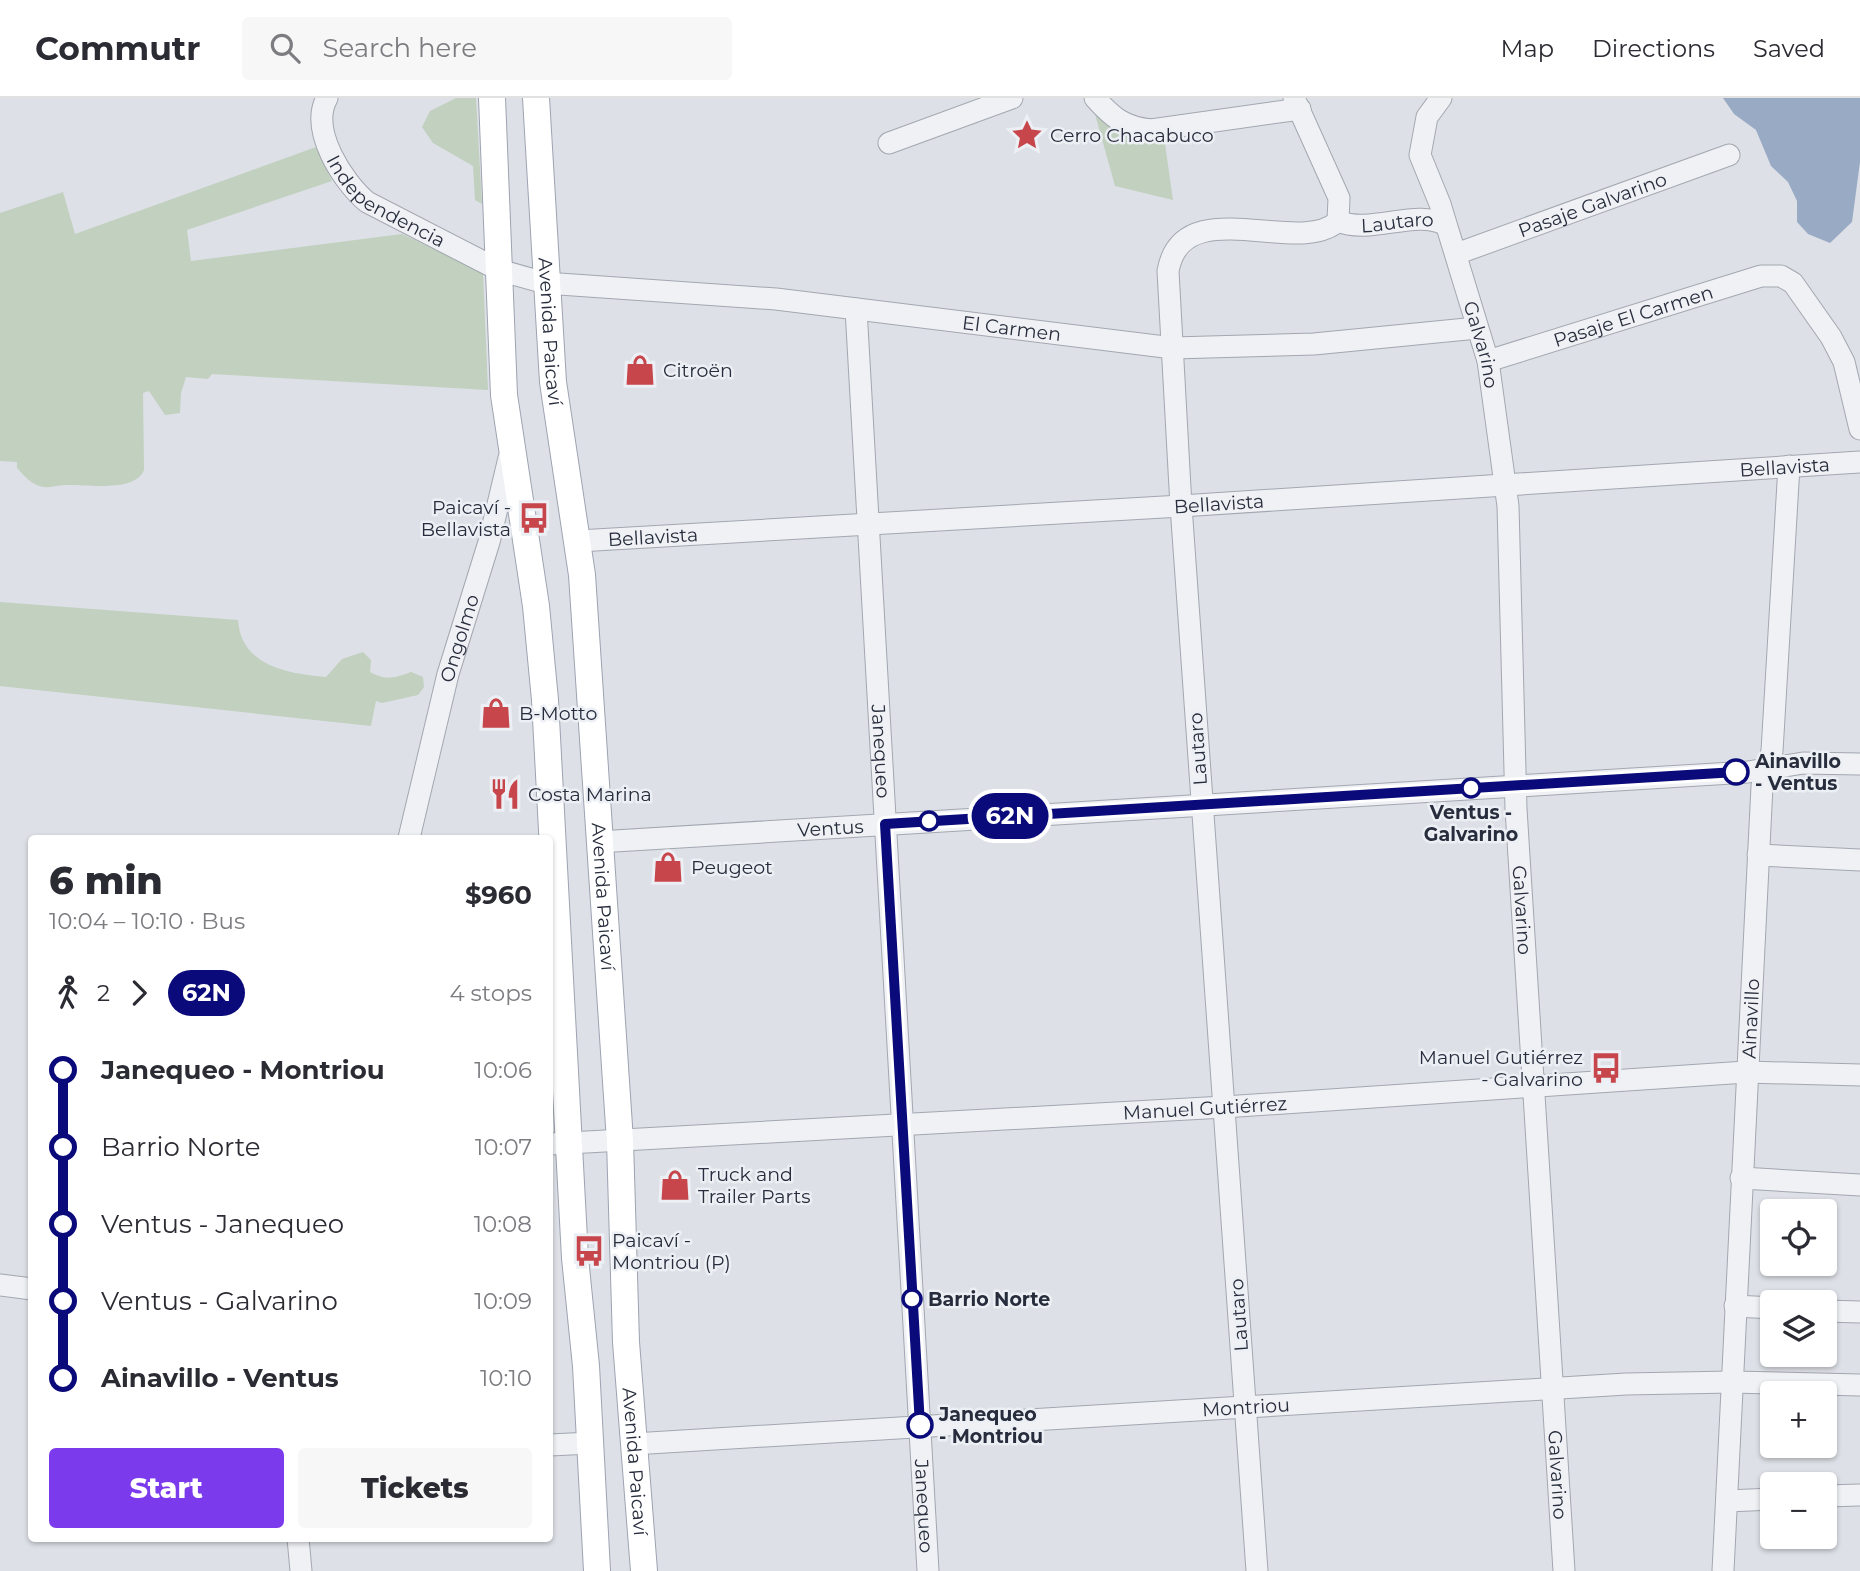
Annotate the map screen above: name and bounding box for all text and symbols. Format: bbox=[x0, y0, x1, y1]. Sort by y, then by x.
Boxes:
search box bbox=[242, 17, 732, 80]
text: Commutr bbox=[35, 28, 200, 68]
icon: search bbox=[266, 29, 304, 67]
text: Search here bbox=[322, 32, 477, 64]
text: Map bbox=[1501, 34, 1554, 63]
text: Directions bbox=[1592, 34, 1715, 63]
text: Saved bbox=[1753, 34, 1825, 63]
place icon: Cerro Chacabuco bbox=[1010, 118, 1044, 152]
place label: Cerro Chacabuco bbox=[1050, 124, 1214, 147]
street label: Independencia bbox=[322, 151, 449, 252]
street label: Pasaje Galvarino bbox=[1515, 167, 1670, 242]
street label: Lautaro bbox=[1360, 207, 1435, 237]
street label: Avenida Paicaví bbox=[534, 257, 568, 408]
street label: Pasaje El Carmen bbox=[1550, 280, 1716, 351]
street label: Galvarino bbox=[1459, 298, 1503, 390]
street label: El Carmen bbox=[961, 311, 1062, 346]
shop icon: Citroën bbox=[623, 353, 657, 387]
place label: Citroën bbox=[663, 359, 733, 382]
street label: Bellavista bbox=[1739, 452, 1831, 481]
street label: Bellavista bbox=[1173, 489, 1265, 518]
place label: Paicaví - Bellavista bbox=[421, 496, 511, 541]
bus stop icon: Paicaví - Bellavista bbox=[517, 501, 551, 535]
street label: Bellavista bbox=[607, 523, 699, 551]
street label: Ongolmo bbox=[435, 591, 484, 684]
shop icon: B-Motto bbox=[479, 696, 513, 730]
place label: B-Motto bbox=[519, 702, 597, 725]
street label: Janequeo bbox=[867, 703, 895, 799]
street label: Lautaro bbox=[1184, 712, 1212, 786]
place label: Ainavillo - Ventus bbox=[1754, 750, 1841, 795]
marker: Ainavillo - Ventus bbox=[1723, 759, 1749, 785]
restaurant icon: Costa Marina bbox=[488, 777, 522, 811]
marker: Ventus - Galvarino bbox=[1461, 778, 1481, 798]
place label: Costa Marina bbox=[528, 783, 652, 806]
line badge: 62N bbox=[970, 793, 1050, 839]
text: 62N bbox=[986, 801, 1034, 830]
place label: Ventus - Galvarino bbox=[1424, 801, 1518, 846]
unlabelled marker bbox=[919, 811, 939, 831]
street label: Ventus bbox=[797, 814, 864, 841]
street label: Avenida Paicaví bbox=[587, 822, 620, 972]
shop icon: Peugeot bbox=[651, 850, 685, 884]
place label: Peugeot bbox=[691, 856, 773, 879]
text: 6 min bbox=[49, 857, 163, 904]
street label: Galvarino bbox=[1508, 865, 1537, 955]
text: $960 bbox=[465, 879, 532, 911]
text: 10:04 – 10:10 · Bus bbox=[49, 907, 245, 935]
icon: walk bbox=[49, 974, 87, 1012]
icon: forward bbox=[120, 974, 158, 1012]
text: 62N bbox=[182, 978, 231, 1007]
street label: Ainavillo bbox=[1737, 978, 1764, 1059]
text: 2 bbox=[97, 979, 110, 1007]
text: 4 stops bbox=[449, 979, 532, 1007]
place label: Manuel Gutiérrez - Galvarino bbox=[1419, 1046, 1583, 1091]
bus stop icon: Manuel Gutiérrez - Galvarino bbox=[1589, 1051, 1623, 1085]
text: Janequeo - Montriou bbox=[101, 1054, 385, 1086]
text: 10:06 bbox=[474, 1056, 532, 1084]
street label: Manuel Gutiérrez bbox=[1122, 1091, 1288, 1124]
text: Barrio Norte bbox=[101, 1131, 261, 1163]
text: 10:07 bbox=[475, 1133, 532, 1161]
place label: Truck and Trailer Parts bbox=[698, 1163, 810, 1208]
shop icon: Truck and Trailer Parts bbox=[658, 1168, 692, 1202]
map controls bbox=[1760, 1199, 1837, 1549]
button: locate bbox=[1760, 1199, 1837, 1276]
text: Ventus - Janequeo bbox=[101, 1208, 344, 1240]
text: 10:08 bbox=[474, 1210, 532, 1238]
place label: Paicaví - Montriou (P) bbox=[612, 1229, 731, 1274]
bus stop icon: Paicaví - Montriou (P) bbox=[572, 1234, 606, 1268]
street label: Lautaro bbox=[1225, 1278, 1253, 1352]
text: Ventus - Galvarino bbox=[101, 1285, 338, 1317]
text: 10:09 bbox=[474, 1287, 532, 1315]
place label: Barrio Norte bbox=[928, 1288, 1050, 1311]
marker: Barrio Norte bbox=[902, 1289, 922, 1309]
button: layers bbox=[1760, 1290, 1837, 1367]
text: Ainavillo - Ventus bbox=[101, 1362, 339, 1394]
text: 10:10 bbox=[480, 1364, 532, 1392]
button: + bbox=[1760, 1381, 1837, 1458]
street label: Avenida Paicaví bbox=[618, 1387, 653, 1537]
street label: Montriou bbox=[1201, 1393, 1290, 1421]
place label: Janequeo - Montriou bbox=[938, 1403, 1043, 1448]
marker: Janequeo - Montriou bbox=[907, 1412, 933, 1438]
street label: Galvarino bbox=[1544, 1429, 1572, 1520]
button: Start bbox=[49, 1448, 284, 1528]
button: Tickets bbox=[298, 1448, 532, 1528]
street label: Janequeo bbox=[910, 1457, 938, 1554]
button: − bbox=[1760, 1472, 1837, 1549]

